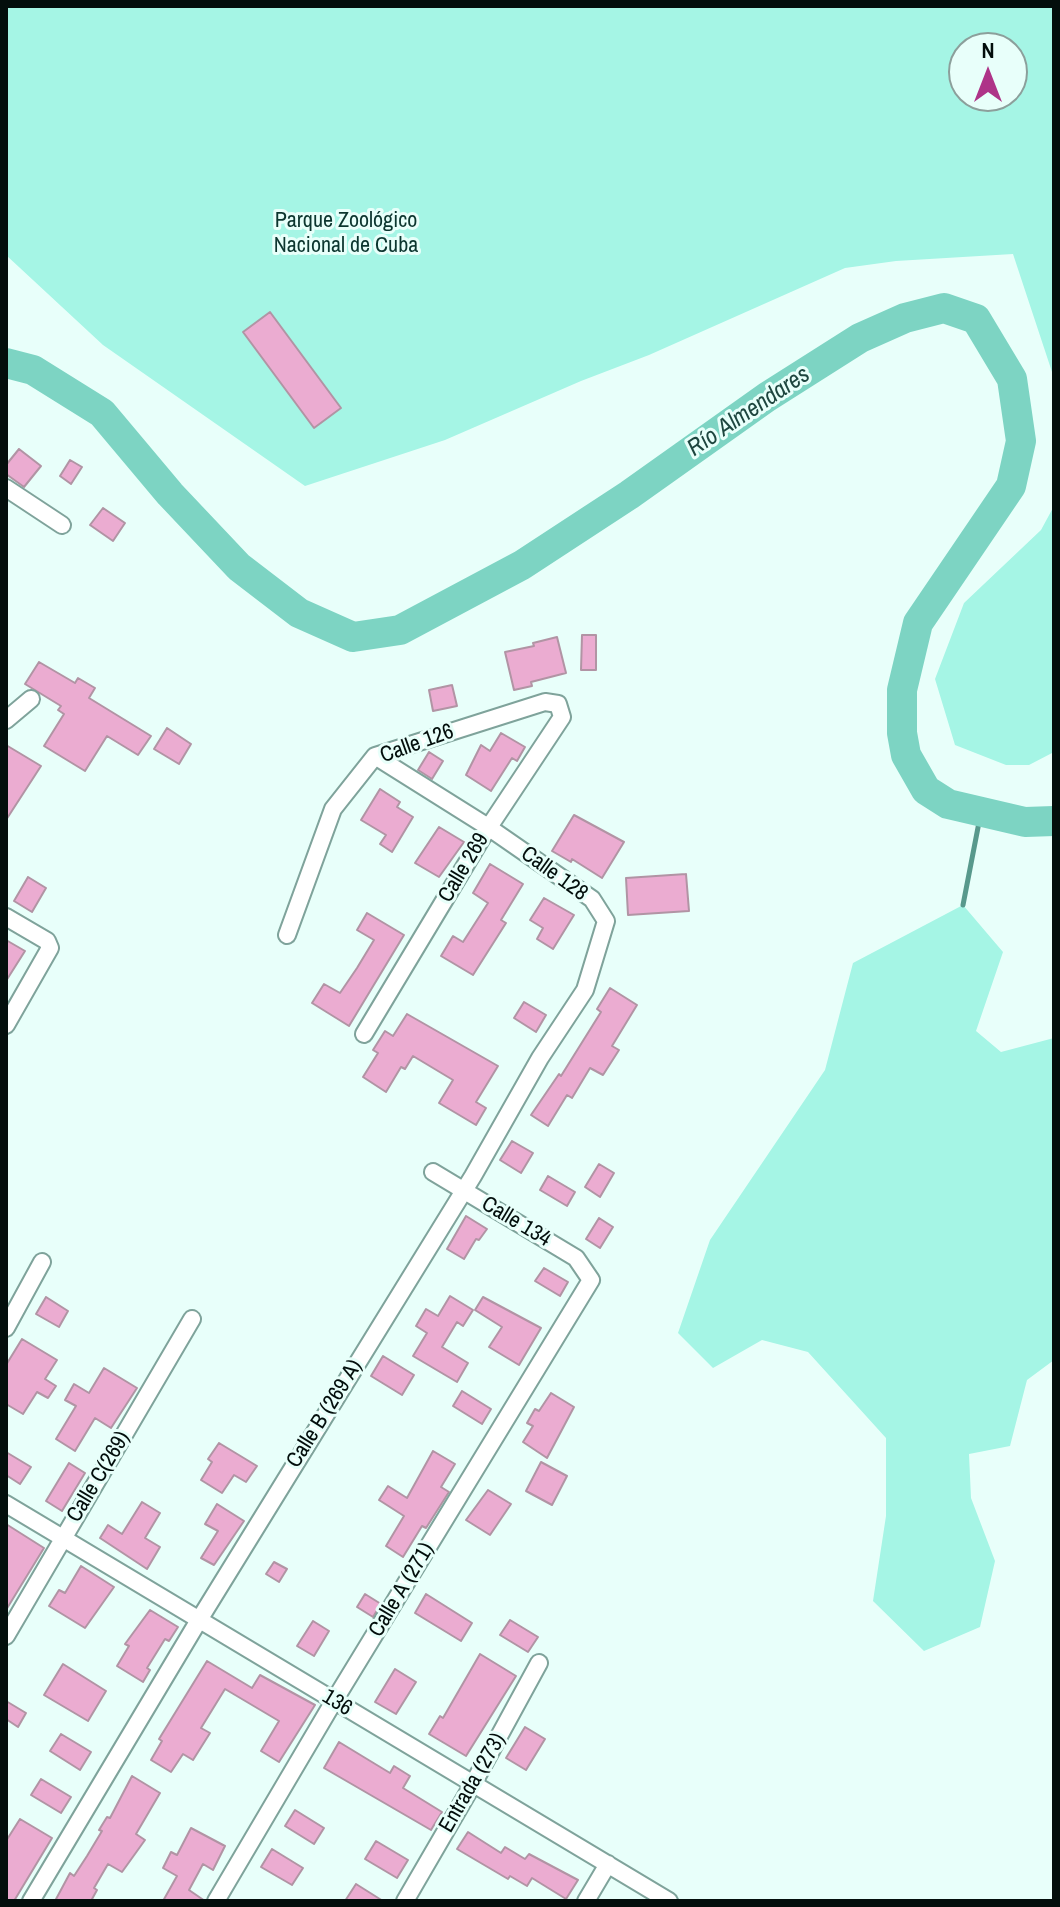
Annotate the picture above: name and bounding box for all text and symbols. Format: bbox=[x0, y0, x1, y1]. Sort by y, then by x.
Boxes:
north arrow bbox=[948, 32, 1028, 112]
text: N bbox=[981, 35, 995, 65]
park label: Parque Zoológico Nacional de Cuba bbox=[274, 208, 418, 260]
water label: Río Almendares bbox=[682, 361, 816, 463]
street label: Calle 126 bbox=[377, 719, 457, 769]
street label: Calle 269 bbox=[433, 829, 495, 907]
street label: Calle 128 bbox=[515, 841, 593, 907]
street label: Calle 134 bbox=[477, 1191, 555, 1253]
street label: Calle B (269 A) bbox=[281, 1355, 369, 1473]
street label: Calle C(269) bbox=[62, 1427, 136, 1527]
street label: Calle A (271) bbox=[364, 1538, 440, 1642]
street label: 136 bbox=[317, 1684, 357, 1722]
street label: Entrada (273) bbox=[434, 1729, 512, 1837]

